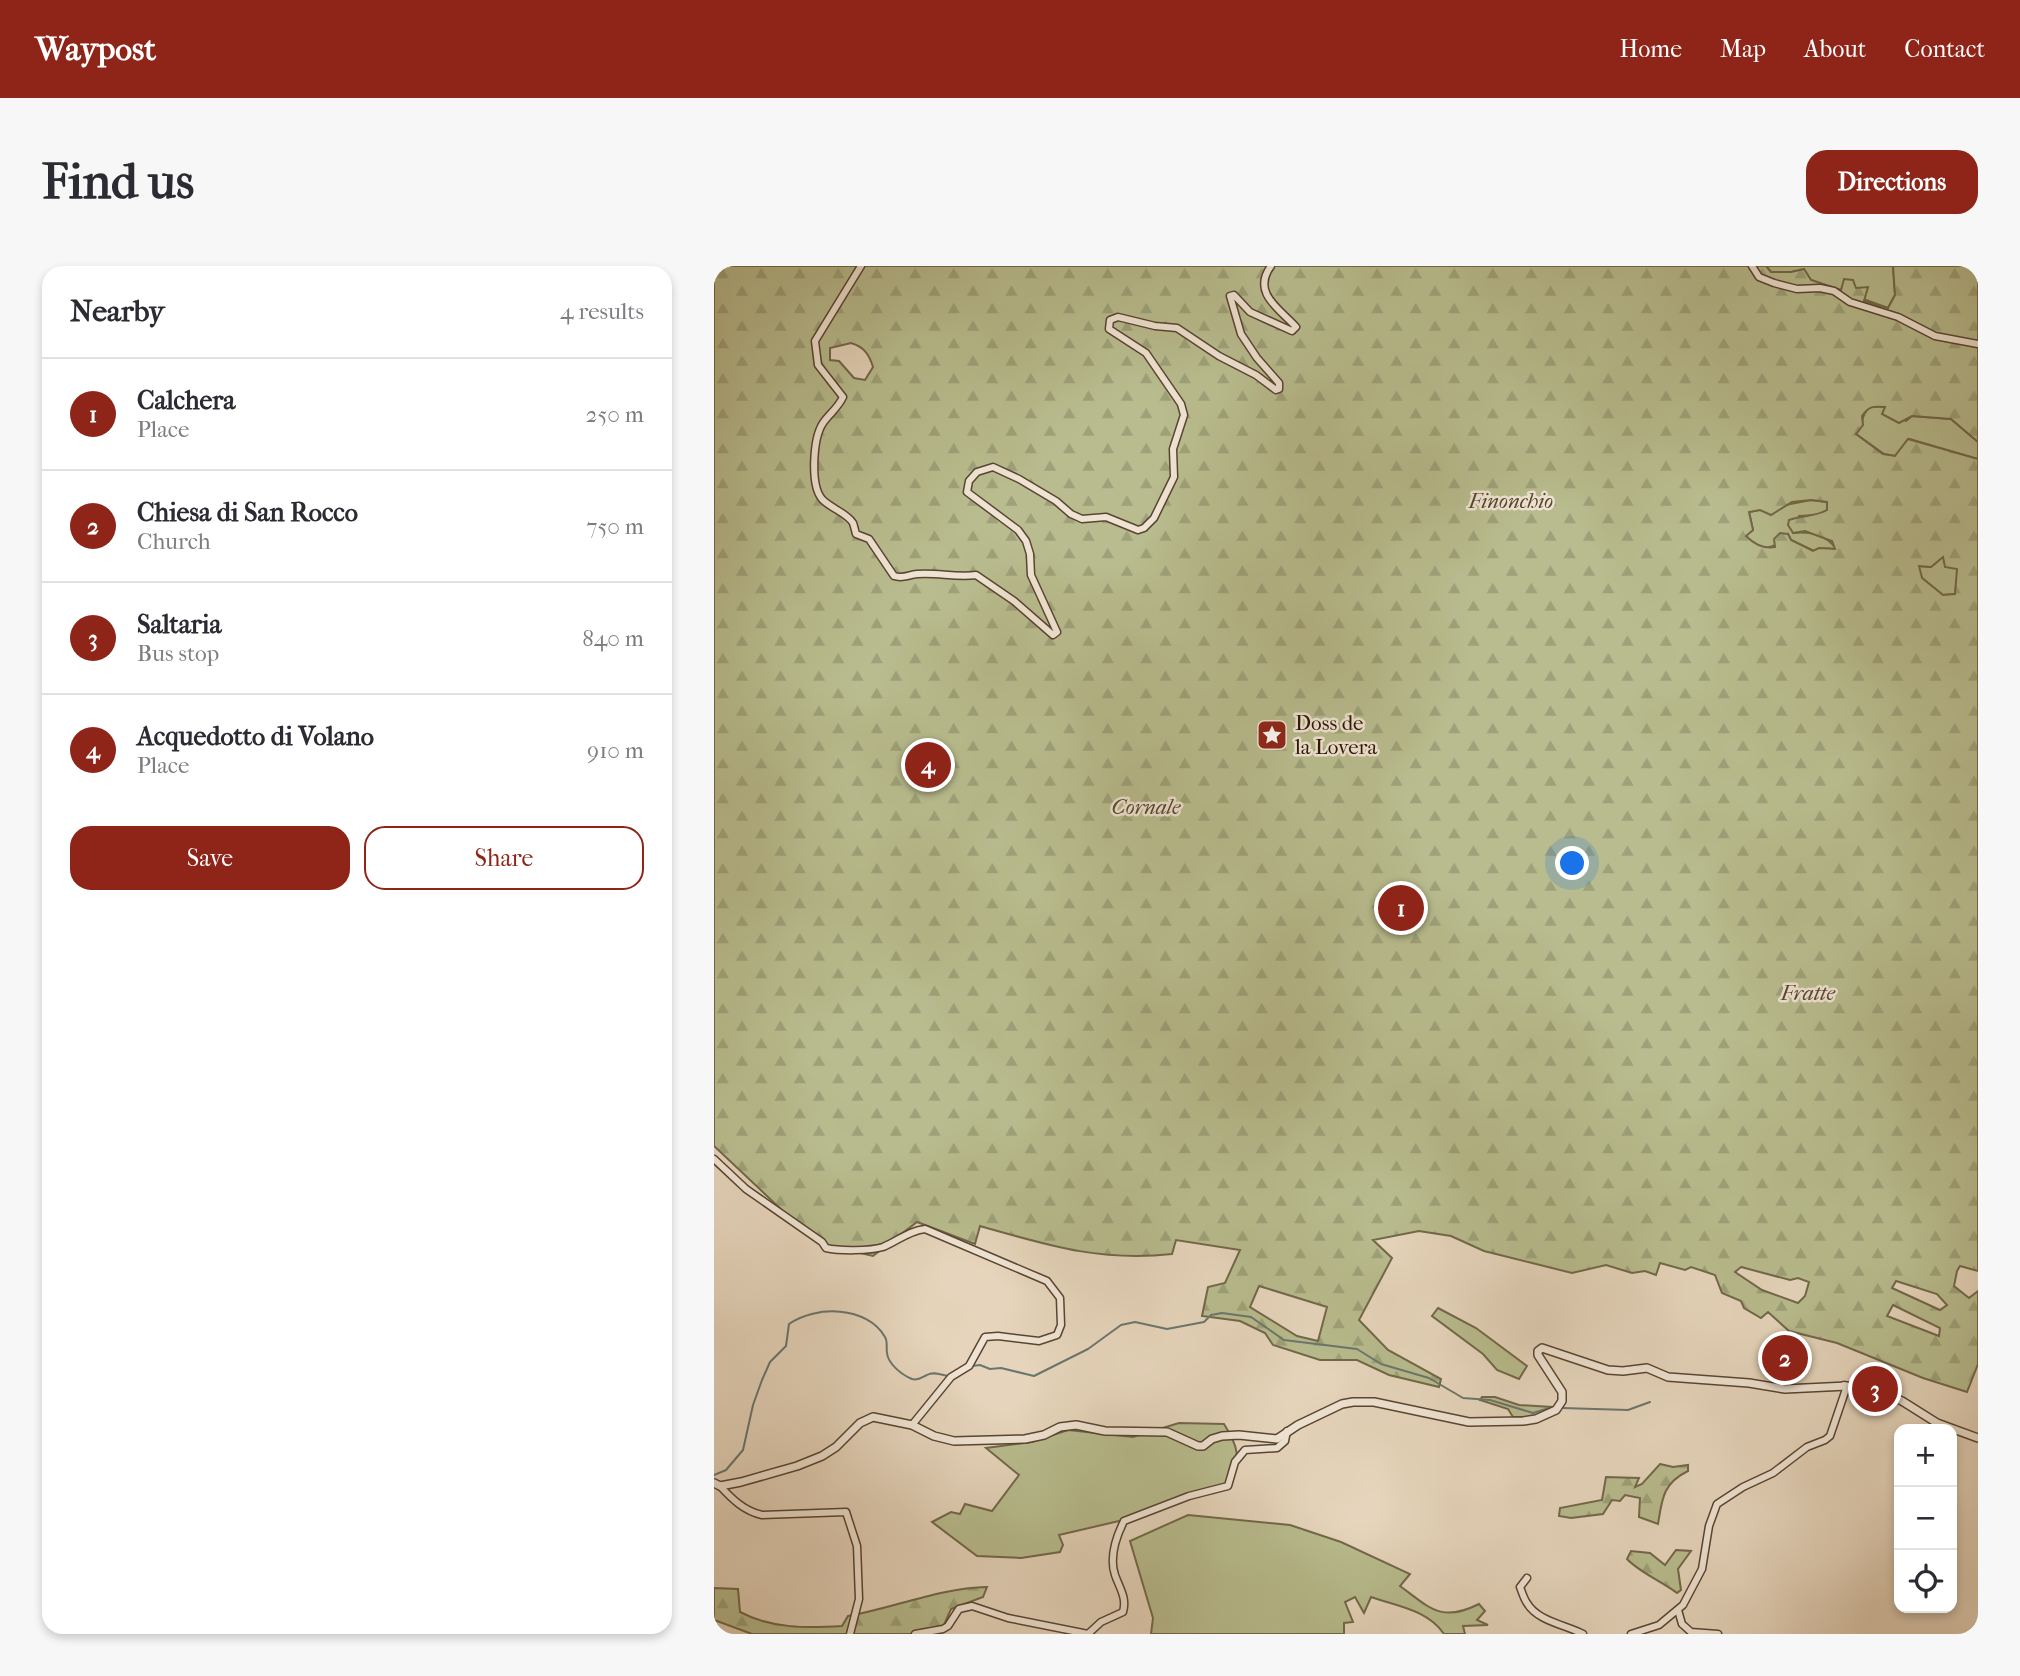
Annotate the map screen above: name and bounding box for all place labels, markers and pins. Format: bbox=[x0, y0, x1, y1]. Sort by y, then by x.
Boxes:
place label: Doss de la Lovera bbox=[1294, 711, 1377, 759]
place icon: Doss de la Lovera bbox=[1255, 718, 1289, 752]
pin: 4 bbox=[905, 739, 951, 791]
pin: 1 bbox=[1378, 882, 1424, 934]
pin: 2 bbox=[1762, 1332, 1808, 1384]
pin: 3 bbox=[1852, 1363, 1898, 1415]

